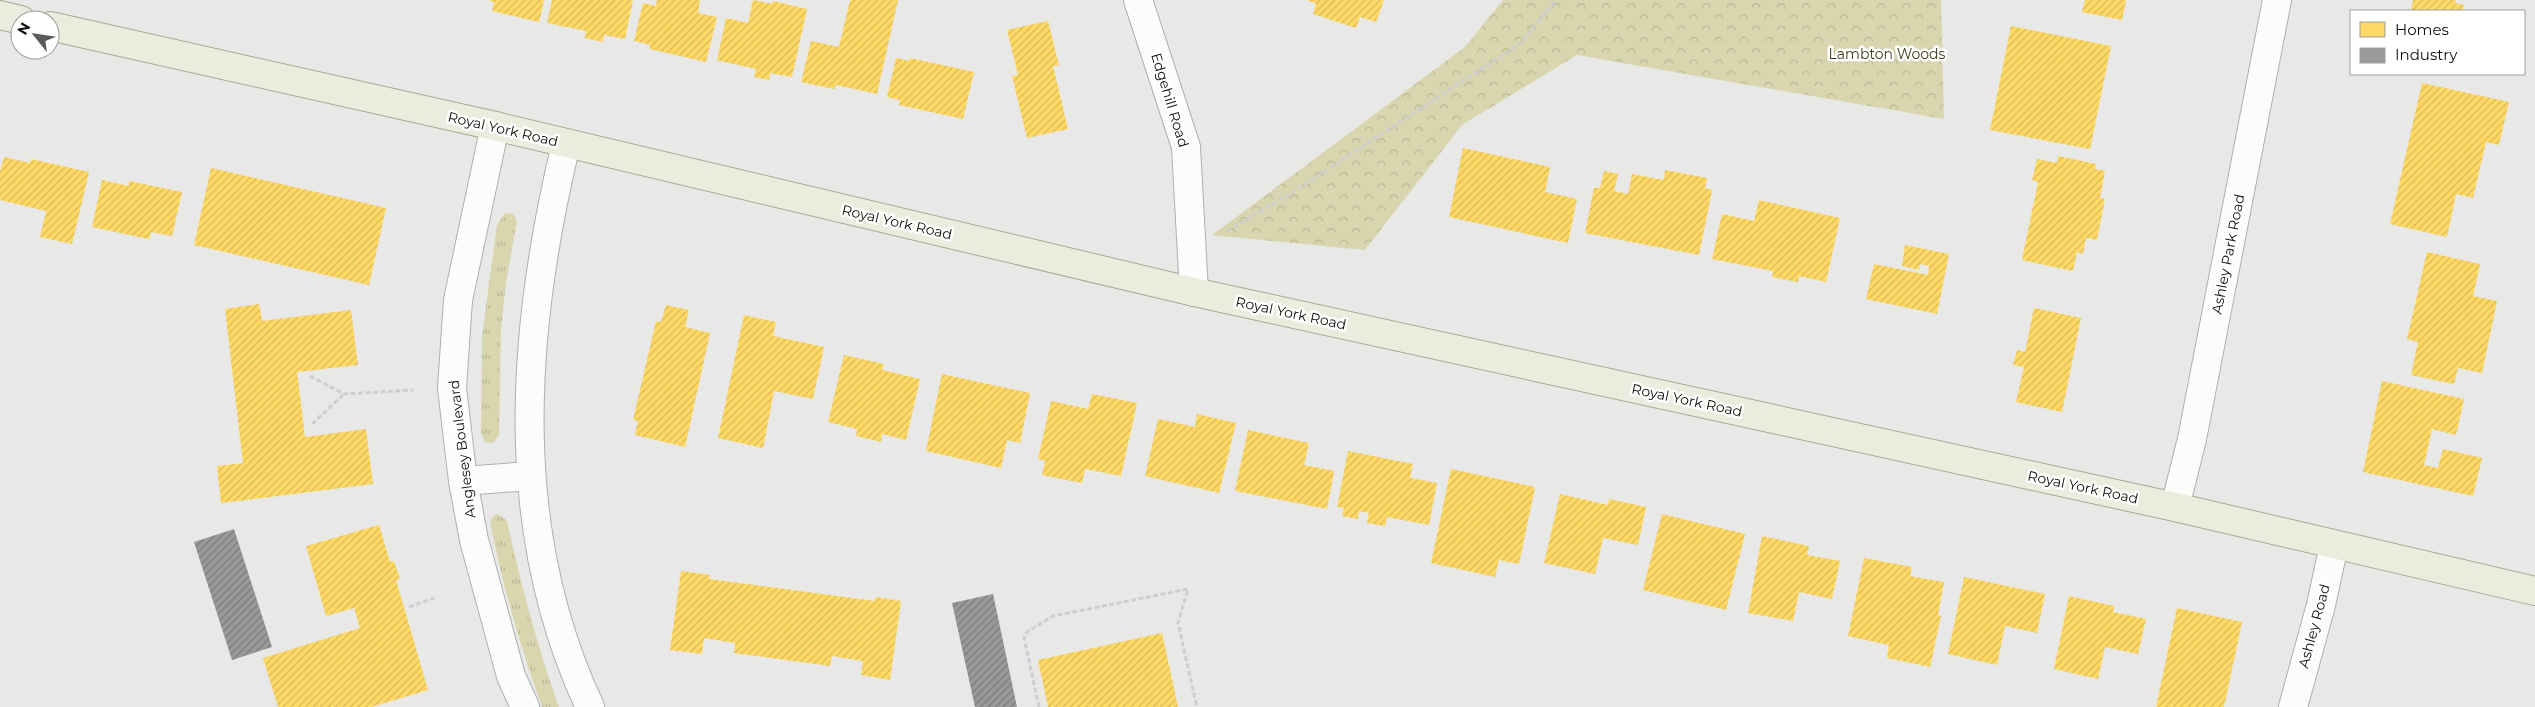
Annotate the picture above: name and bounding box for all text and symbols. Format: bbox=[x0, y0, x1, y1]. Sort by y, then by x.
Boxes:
north arrow bbox=[10, 10, 60, 60]
legend bbox=[2350, 10, 2525, 75]
text: N bbox=[13, 19, 34, 38]
text: Homes bbox=[2395, 20, 2449, 39]
park label: Lambton Woods bbox=[1829, 45, 1946, 63]
text: Industry bbox=[2395, 45, 2458, 64]
street label: Edgehill Road bbox=[1147, 51, 1193, 149]
street label: Royal York Road bbox=[446, 108, 560, 150]
street label: Ashley Park Road bbox=[2208, 192, 2248, 316]
street label: Royal York Road bbox=[840, 201, 954, 243]
street label: Royal York Road bbox=[1234, 292, 1348, 334]
street label: Anglesey Boulevard bbox=[445, 379, 479, 519]
street label: Royal York Road bbox=[1630, 379, 1744, 421]
street label: Royal York Road bbox=[2026, 466, 2140, 508]
street label: Ashley Road bbox=[2294, 582, 2334, 670]

